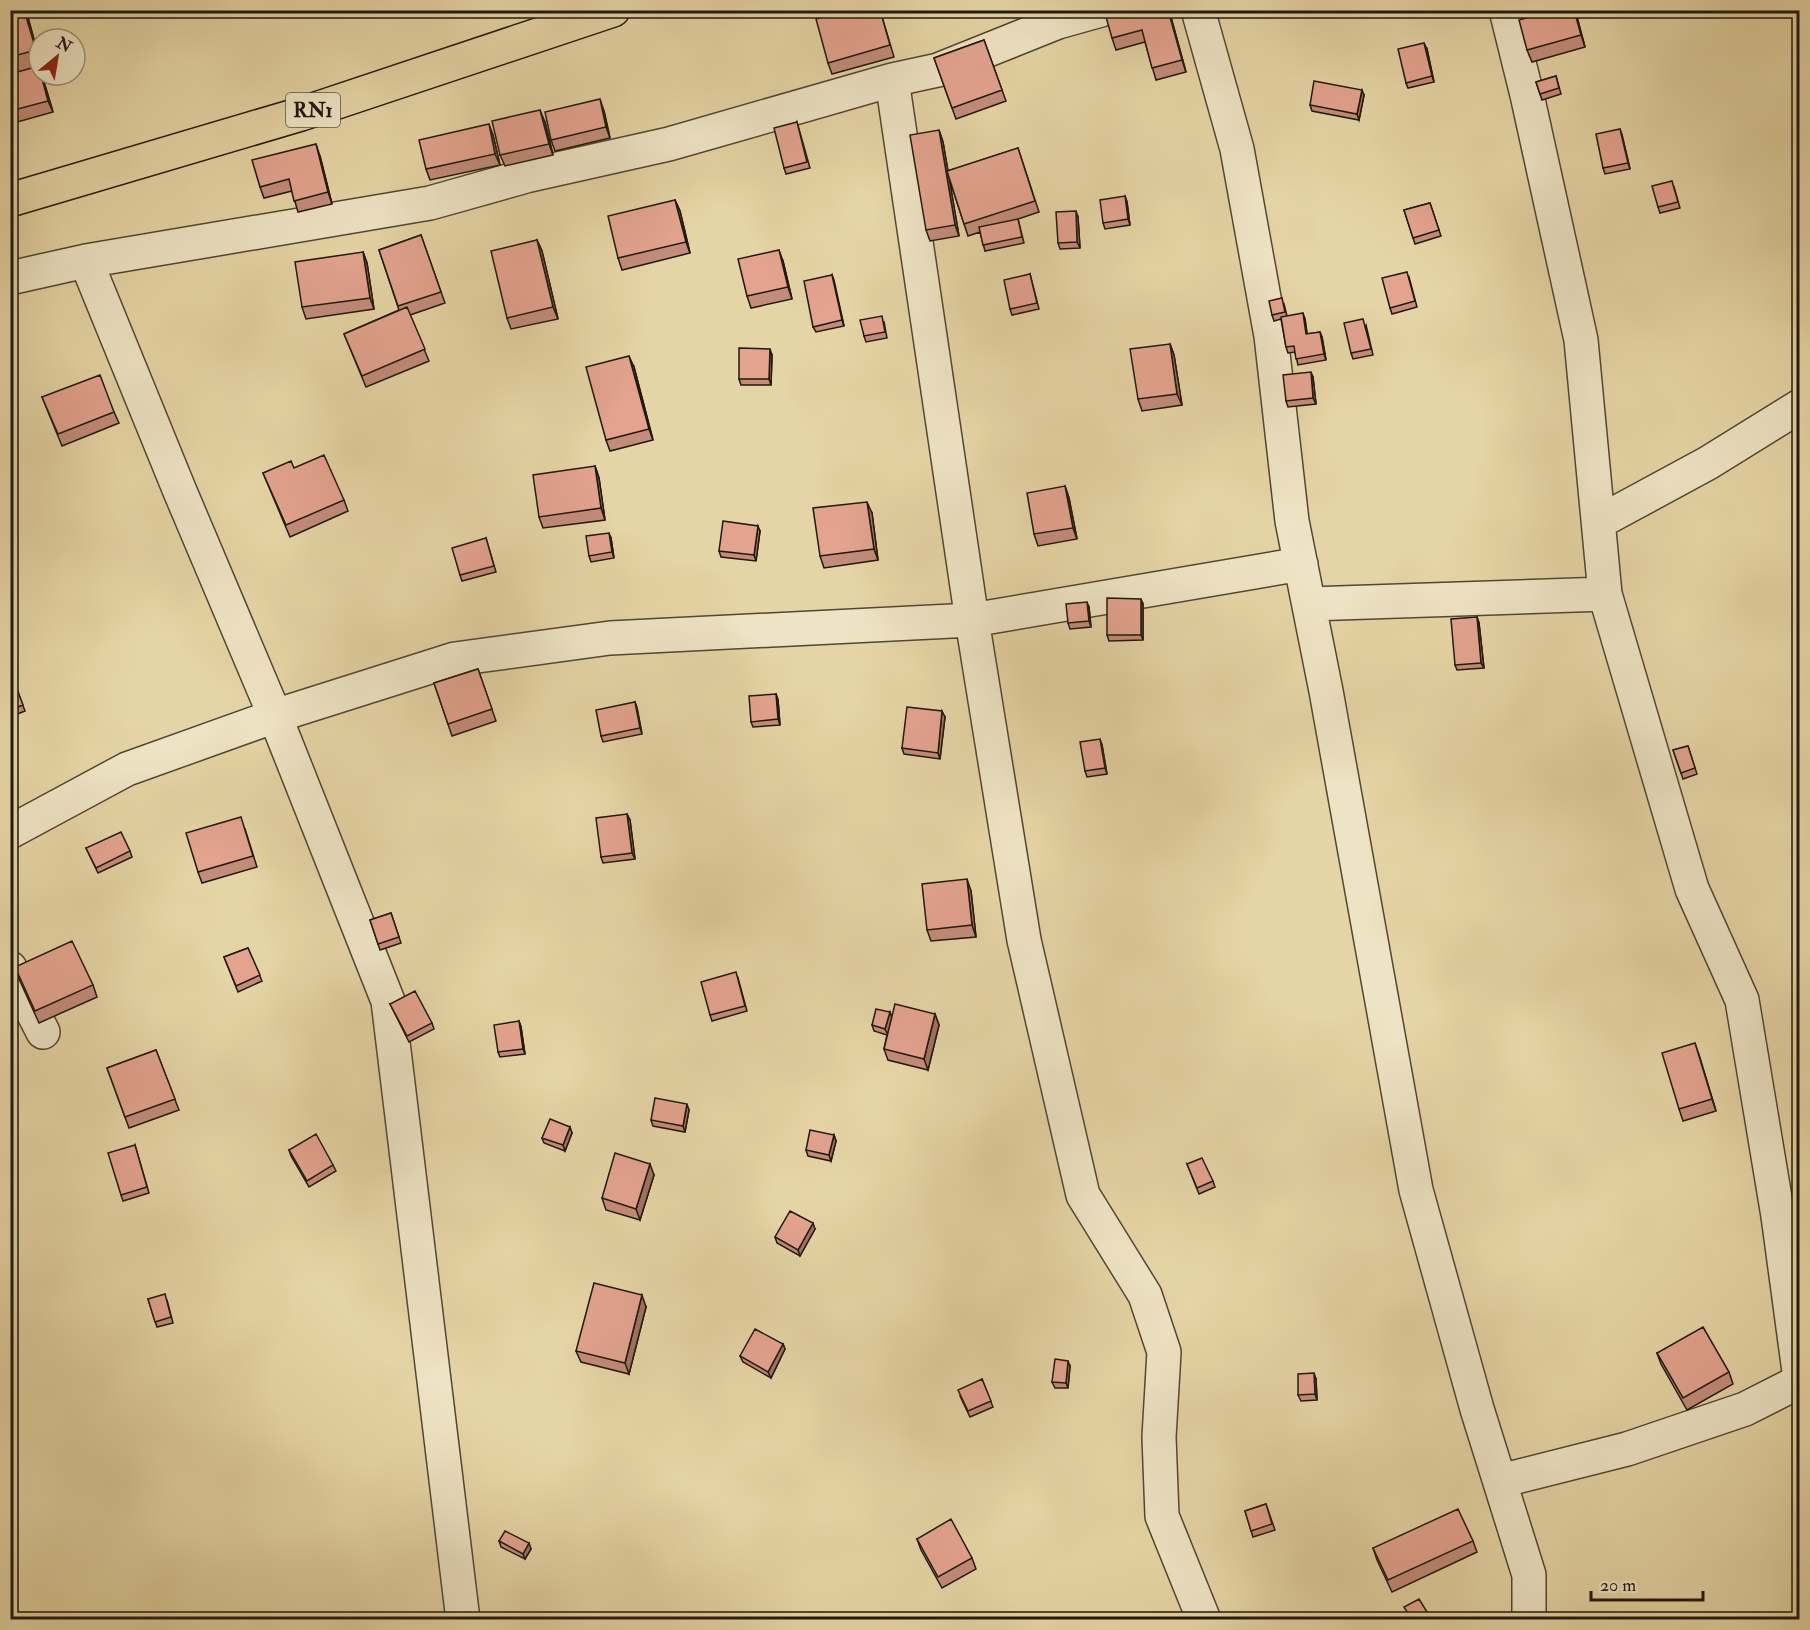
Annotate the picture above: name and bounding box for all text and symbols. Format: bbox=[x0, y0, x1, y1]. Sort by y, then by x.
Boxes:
north arrow bbox=[27, 27, 87, 87]
text: N bbox=[52, 32, 76, 57]
road number: RN1 bbox=[286, 93, 340, 127]
scale bar bbox=[1591, 1564, 1704, 1602]
text: 20 m bbox=[1600, 1574, 1636, 1597]

